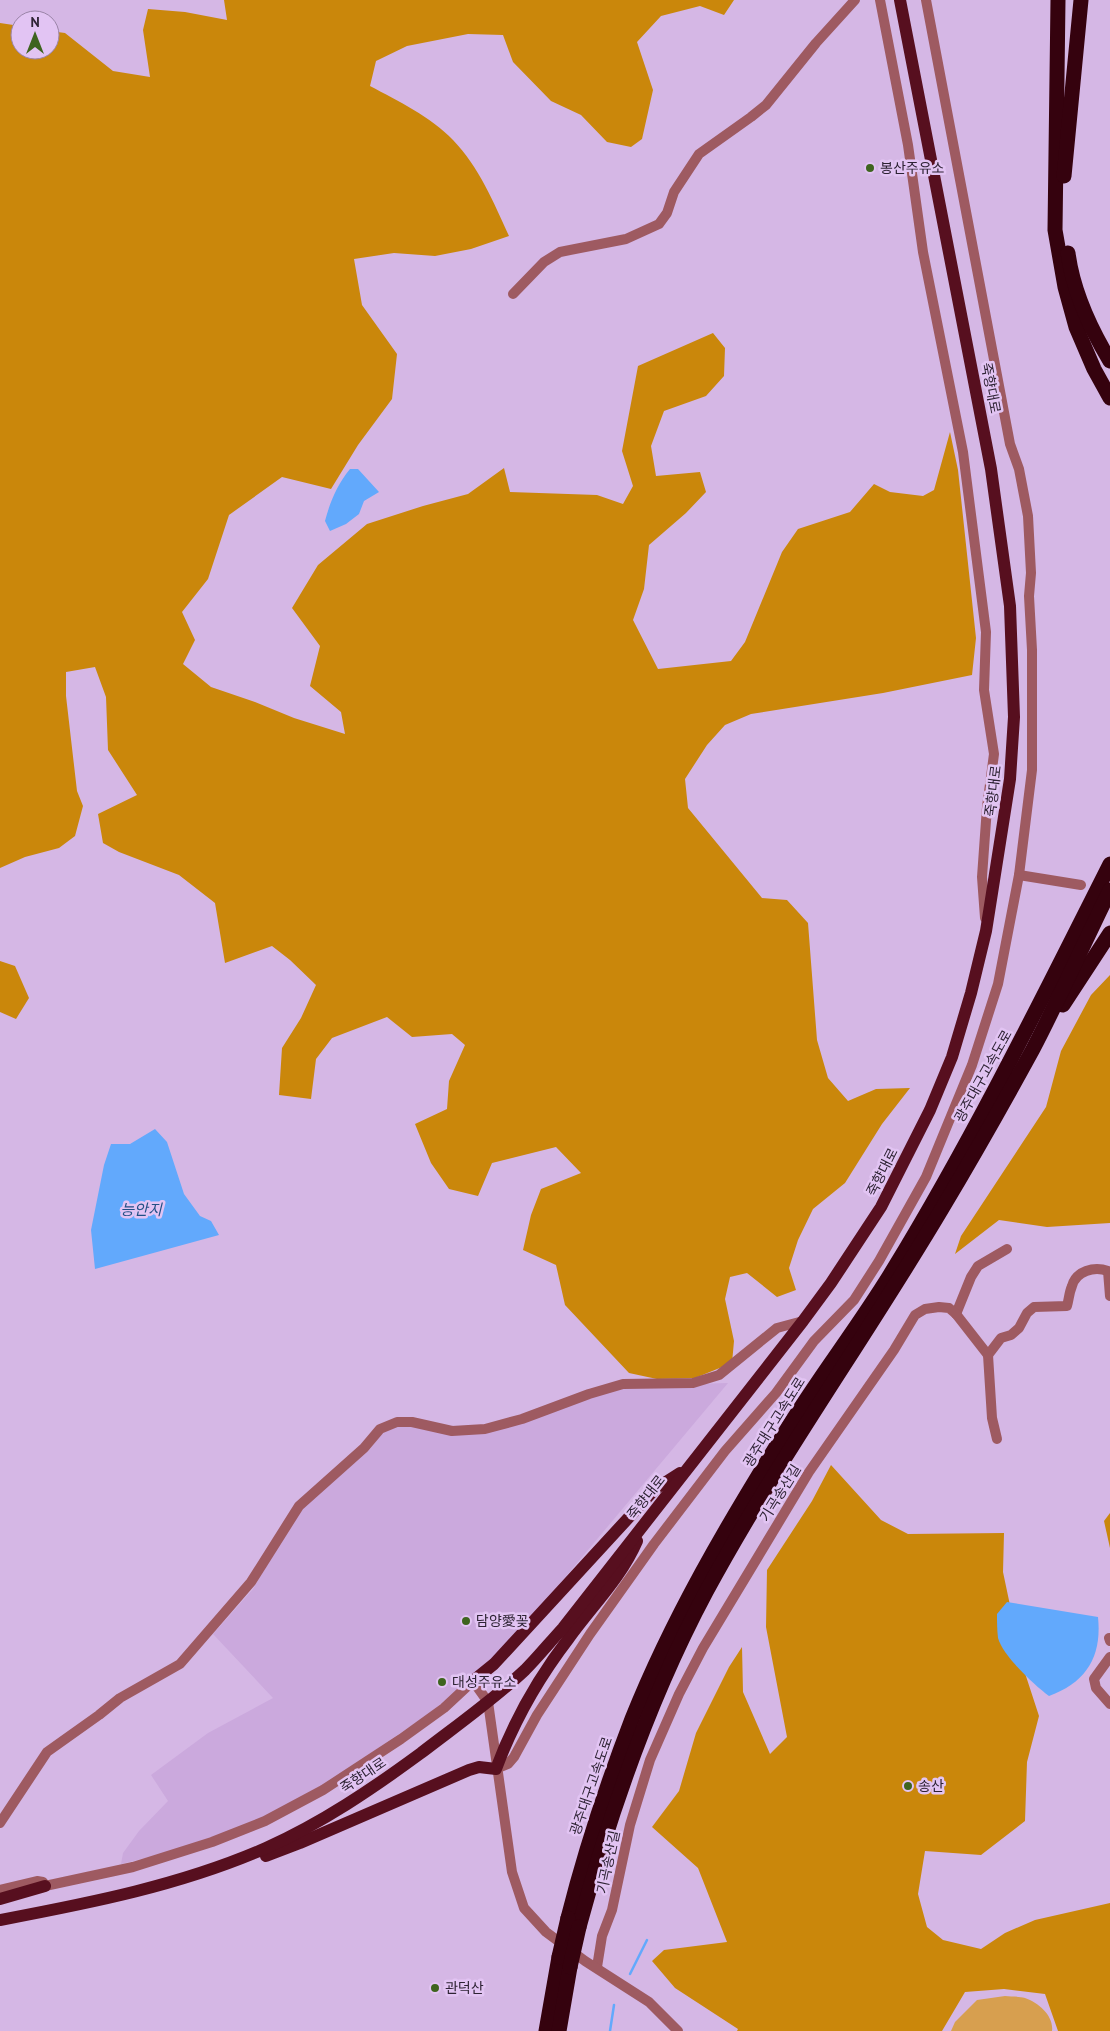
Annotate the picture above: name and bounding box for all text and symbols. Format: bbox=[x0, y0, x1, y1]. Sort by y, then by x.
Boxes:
north arrow bbox=[10, 10, 60, 60]
text: N bbox=[30, 13, 40, 31]
place label: 봉산주유소 bbox=[880, 159, 945, 177]
marker: 봉산주유소 bbox=[864, 162, 876, 174]
street label: 죽향대로 bbox=[977, 361, 1005, 415]
street label: 죽향대로 bbox=[981, 764, 1005, 818]
street label: 광주대구고속도로 bbox=[950, 1026, 1016, 1125]
street label: 죽향대로 bbox=[862, 1145, 902, 1199]
water label: 능안지 bbox=[120, 1200, 163, 1219]
street label: 광주대구고속도로 bbox=[739, 1373, 809, 1470]
street label: 기곡송산길 bbox=[755, 1461, 805, 1525]
street label: 죽향대로 bbox=[623, 1471, 669, 1523]
place label: 담양愛꽂 bbox=[476, 1612, 529, 1630]
marker: 담양愛꽂 bbox=[460, 1615, 472, 1627]
place label: 대성주유소 bbox=[452, 1673, 517, 1691]
marker: 대성주유소 bbox=[436, 1676, 448, 1688]
street label: 광주대구고속도로 bbox=[566, 1734, 616, 1838]
street label: 죽향대로 bbox=[337, 1753, 389, 1797]
place label: 송산 bbox=[918, 1777, 944, 1795]
marker: 송산 bbox=[902, 1780, 914, 1792]
street label: 기곡송산길 bbox=[593, 1829, 623, 1895]
place label: 관덕산 bbox=[445, 1979, 484, 1997]
marker: 관덕산 bbox=[429, 1982, 441, 1994]

